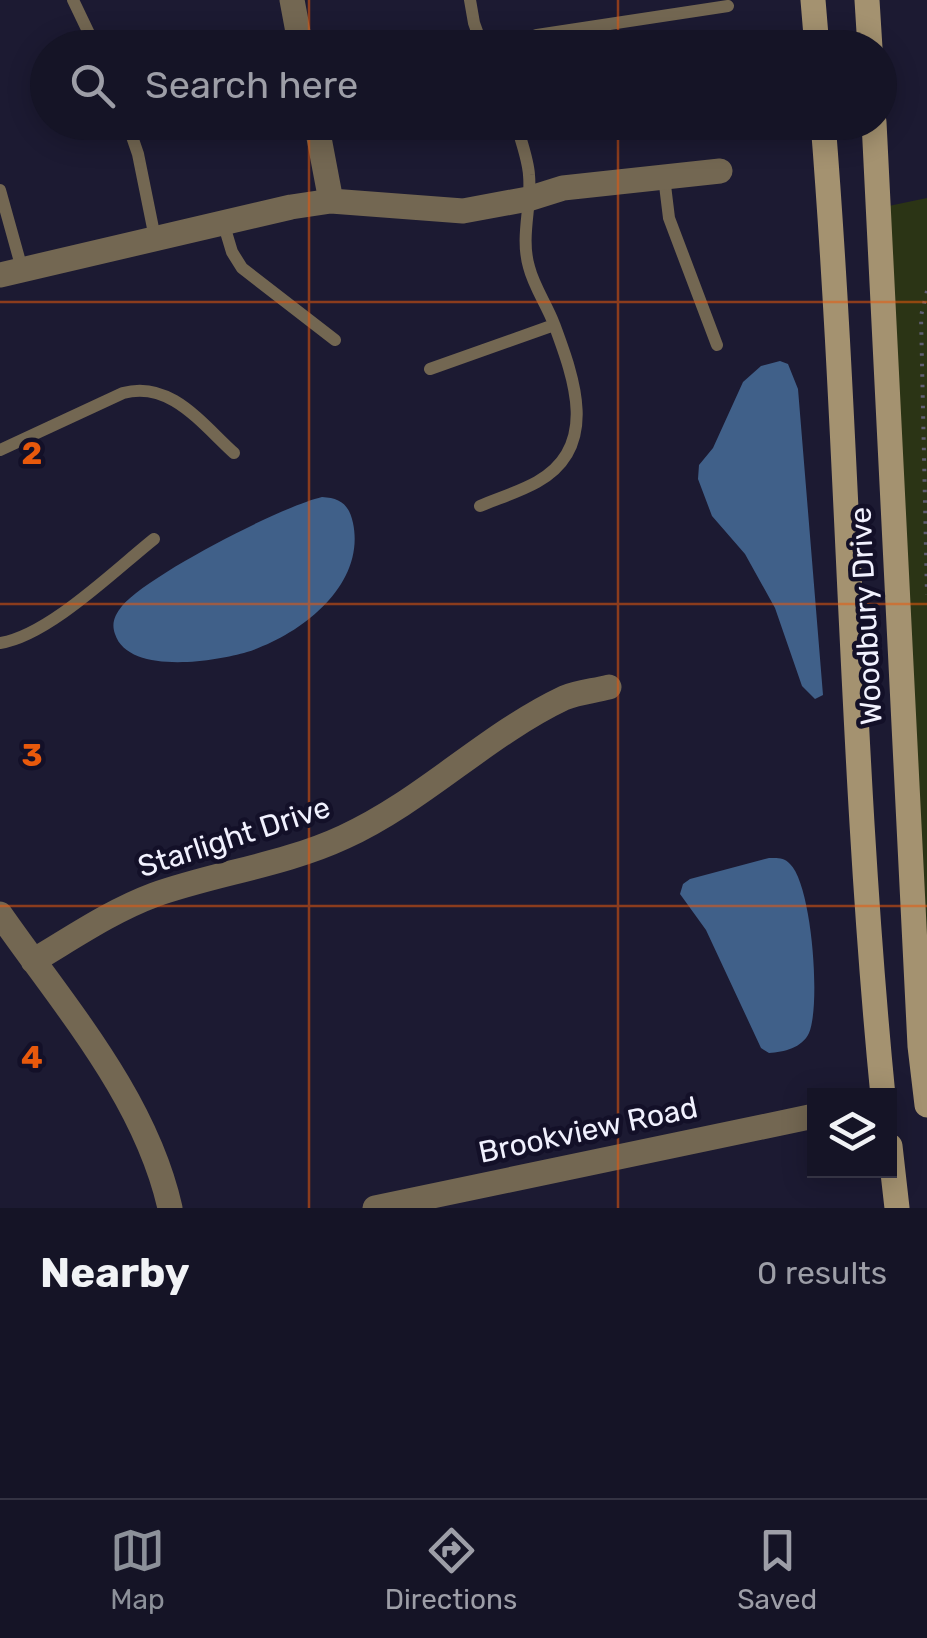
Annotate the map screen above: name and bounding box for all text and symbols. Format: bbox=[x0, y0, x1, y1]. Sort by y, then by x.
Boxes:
search box bbox=[30, 30, 897, 140]
icon: search bbox=[65, 58, 120, 113]
text: Search here bbox=[145, 62, 358, 108]
text: 2 bbox=[22, 434, 42, 472]
street label: Woodbury Drive bbox=[842, 506, 890, 726]
text: 3 bbox=[21, 736, 43, 774]
street label: Starlight Drive bbox=[133, 789, 335, 885]
text: 4 bbox=[21, 1038, 43, 1076]
map controls bbox=[807, 1088, 897, 1178]
button: layers bbox=[807, 1088, 897, 1178]
street label: Brookview Road bbox=[475, 1089, 701, 1171]
text: Nearby bbox=[40, 1248, 190, 1298]
text: 0 results bbox=[757, 1254, 887, 1292]
tab: Map bbox=[110, 1523, 165, 1616]
tab: Directions bbox=[385, 1523, 517, 1616]
tab: Saved bbox=[737, 1523, 817, 1616]

